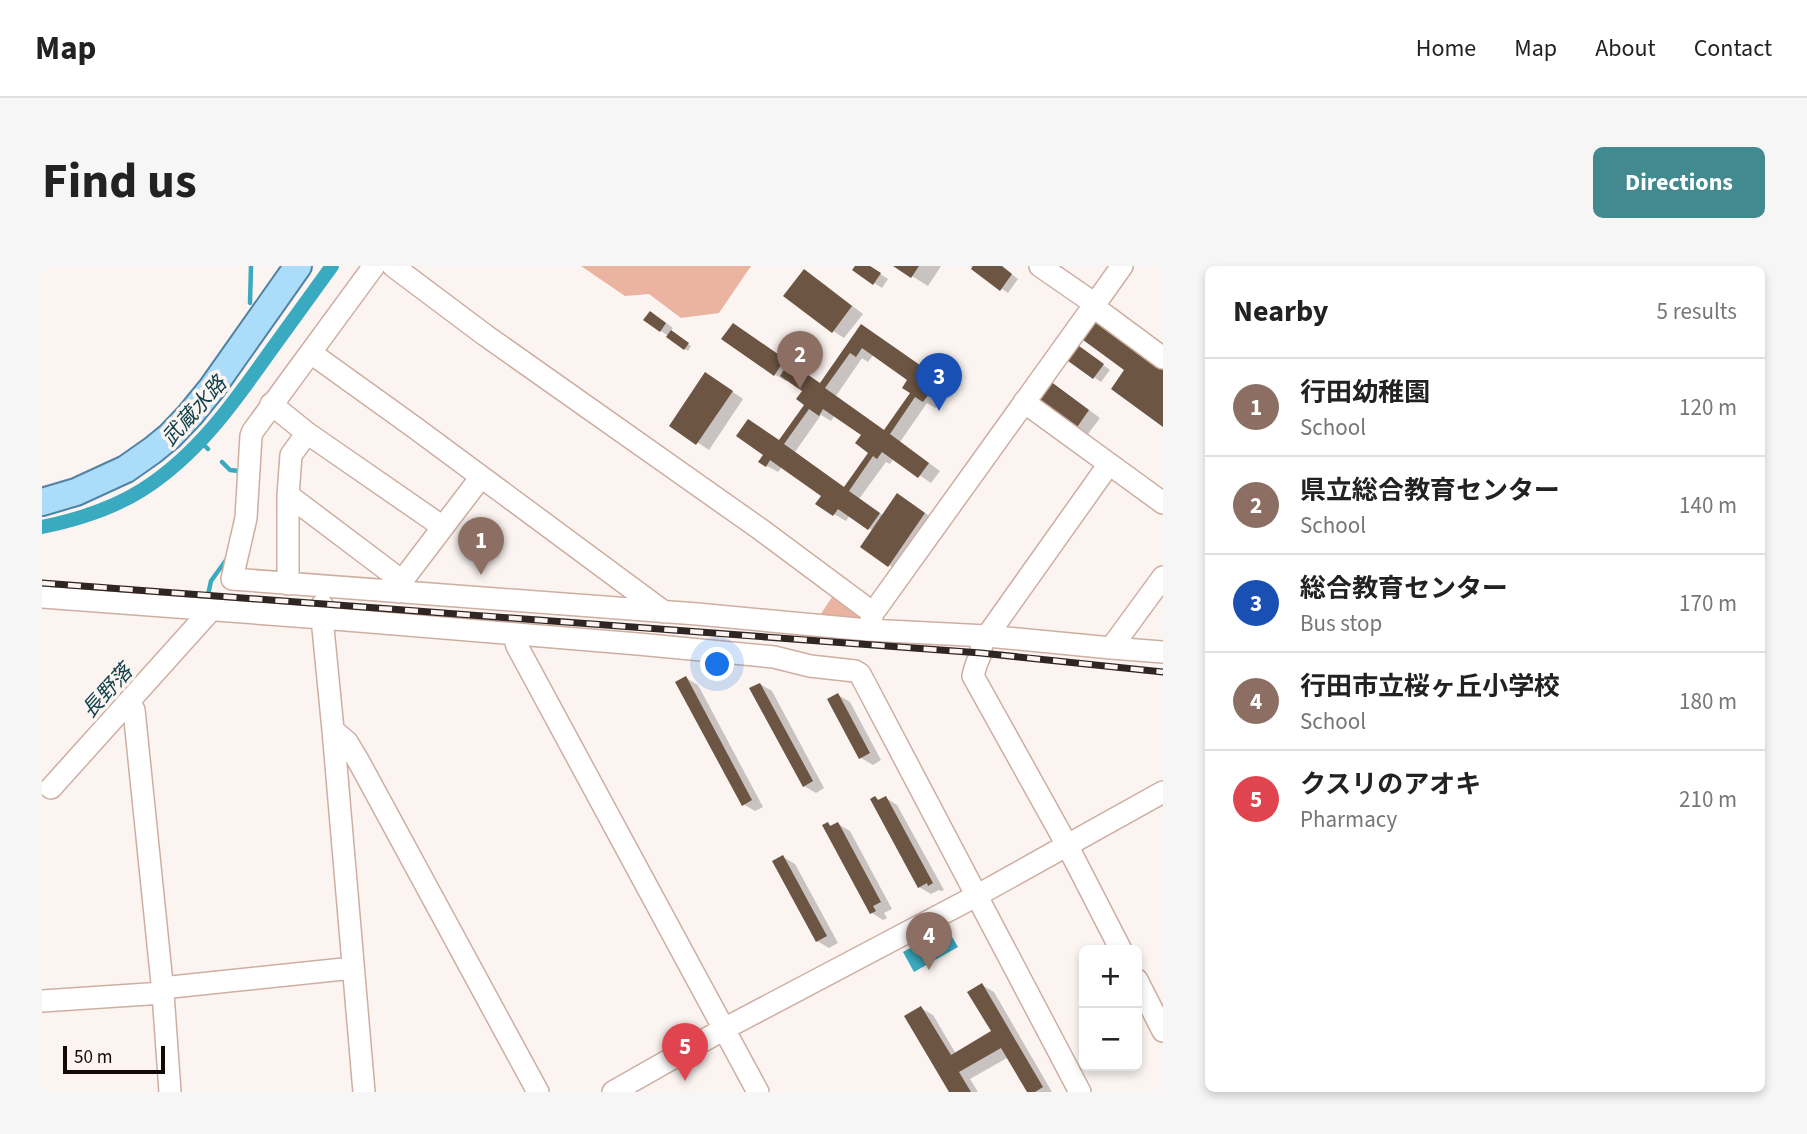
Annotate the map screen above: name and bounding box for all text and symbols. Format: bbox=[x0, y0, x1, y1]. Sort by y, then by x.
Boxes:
text: Map bbox=[35, 25, 96, 72]
text: Home bbox=[1416, 31, 1476, 66]
text: Map bbox=[1514, 31, 1557, 66]
text: About bbox=[1595, 31, 1656, 66]
text: Contact bbox=[1694, 31, 1772, 66]
text: Find us bbox=[42, 147, 197, 217]
button: Directions bbox=[1593, 147, 1765, 218]
text: Nearby bbox=[1233, 290, 1328, 333]
text: 5 results bbox=[1657, 295, 1737, 328]
pin: 2 bbox=[777, 331, 823, 389]
pin: 3 bbox=[916, 353, 962, 411]
water label: 武蔵水路 bbox=[155, 368, 235, 452]
text: 行田幼稚園 bbox=[1300, 374, 1430, 411]
text: 1 bbox=[1250, 391, 1262, 424]
text: 120 m bbox=[1679, 391, 1737, 424]
text: School bbox=[1300, 411, 1366, 444]
text: 県立総合教育センター bbox=[1300, 472, 1560, 509]
text: 2 bbox=[1250, 489, 1262, 522]
text: 140 m bbox=[1679, 489, 1737, 522]
text: School bbox=[1300, 509, 1366, 542]
pin: 1 bbox=[458, 517, 504, 575]
text: 総合教育センター bbox=[1300, 570, 1508, 607]
text: 3 bbox=[1250, 587, 1262, 620]
text: 170 m bbox=[1679, 587, 1737, 620]
text: Bus stop bbox=[1300, 607, 1382, 640]
your location bbox=[700, 647, 734, 681]
water label: 長野落 bbox=[75, 655, 141, 724]
text: 行田市立桜ヶ丘小学校 bbox=[1300, 668, 1560, 705]
text: 4 bbox=[1250, 685, 1262, 718]
text: 180 m bbox=[1679, 685, 1737, 718]
text: School bbox=[1300, 705, 1366, 738]
text: クスリのアオキ bbox=[1300, 766, 1481, 803]
text: 5 bbox=[1250, 783, 1262, 816]
text: 210 m bbox=[1679, 783, 1737, 816]
text: Pharmacy bbox=[1300, 803, 1397, 836]
pin: 4 bbox=[906, 912, 952, 970]
map controls bbox=[1079, 945, 1142, 1071]
button: + bbox=[1079, 945, 1142, 1008]
button: − bbox=[1079, 1008, 1142, 1071]
pin: 5 bbox=[662, 1023, 708, 1081]
scale bar bbox=[63, 1043, 164, 1075]
text: 50 m bbox=[74, 1044, 112, 1071]

